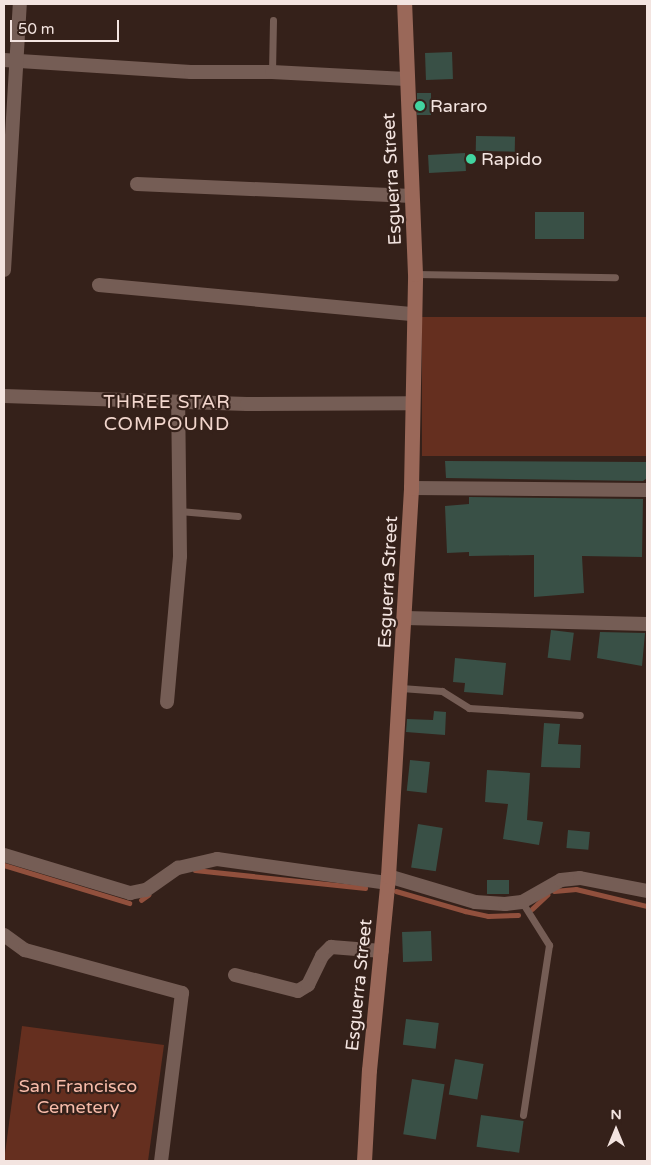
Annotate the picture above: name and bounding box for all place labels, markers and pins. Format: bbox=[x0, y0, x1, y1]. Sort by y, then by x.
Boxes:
place label: Rararo bbox=[430, 95, 488, 117]
marker: Rararo bbox=[414, 100, 426, 112]
place label: Rapido bbox=[481, 148, 542, 170]
marker: Rapido bbox=[465, 153, 477, 165]

